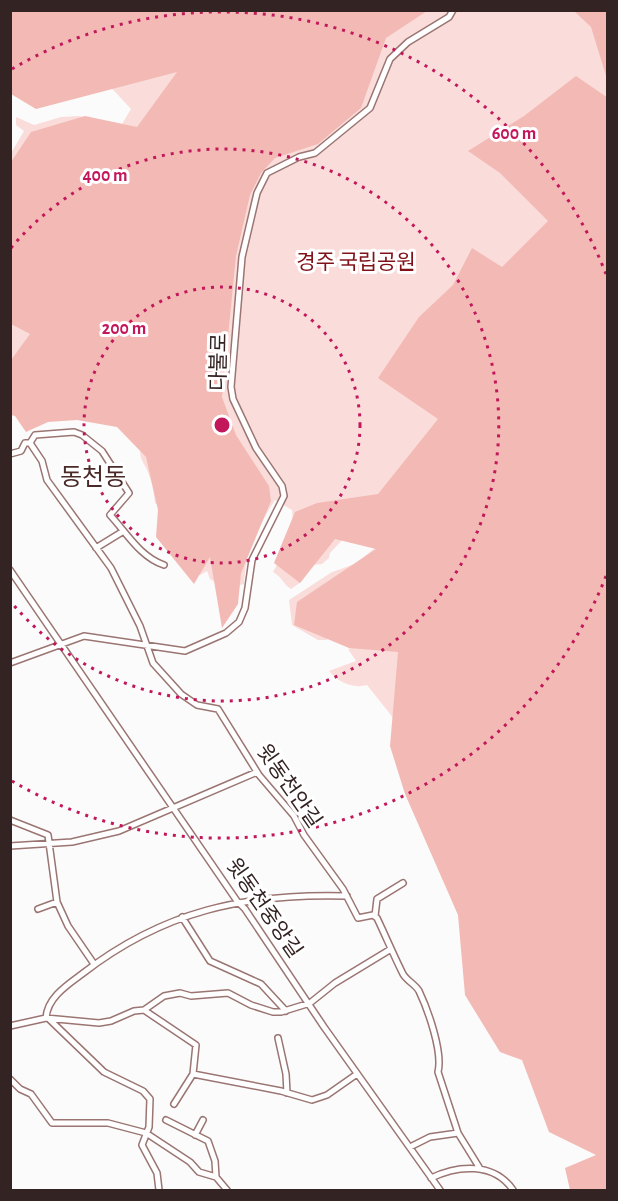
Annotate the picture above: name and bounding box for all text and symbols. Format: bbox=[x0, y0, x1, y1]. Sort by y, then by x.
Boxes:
text: 600 m bbox=[492, 125, 536, 143]
text: 400 m bbox=[82, 167, 128, 185]
park label: 경주 국립공원 bbox=[296, 251, 416, 273]
text: 200 m bbox=[102, 320, 146, 338]
street label: 다불로 bbox=[207, 333, 230, 391]
centre of rings bbox=[212, 415, 232, 435]
district label: 동천동 bbox=[60, 465, 126, 490]
street label: 윗동천안길 bbox=[253, 740, 326, 832]
street label: 윗동천중앙길 bbox=[222, 854, 307, 962]

